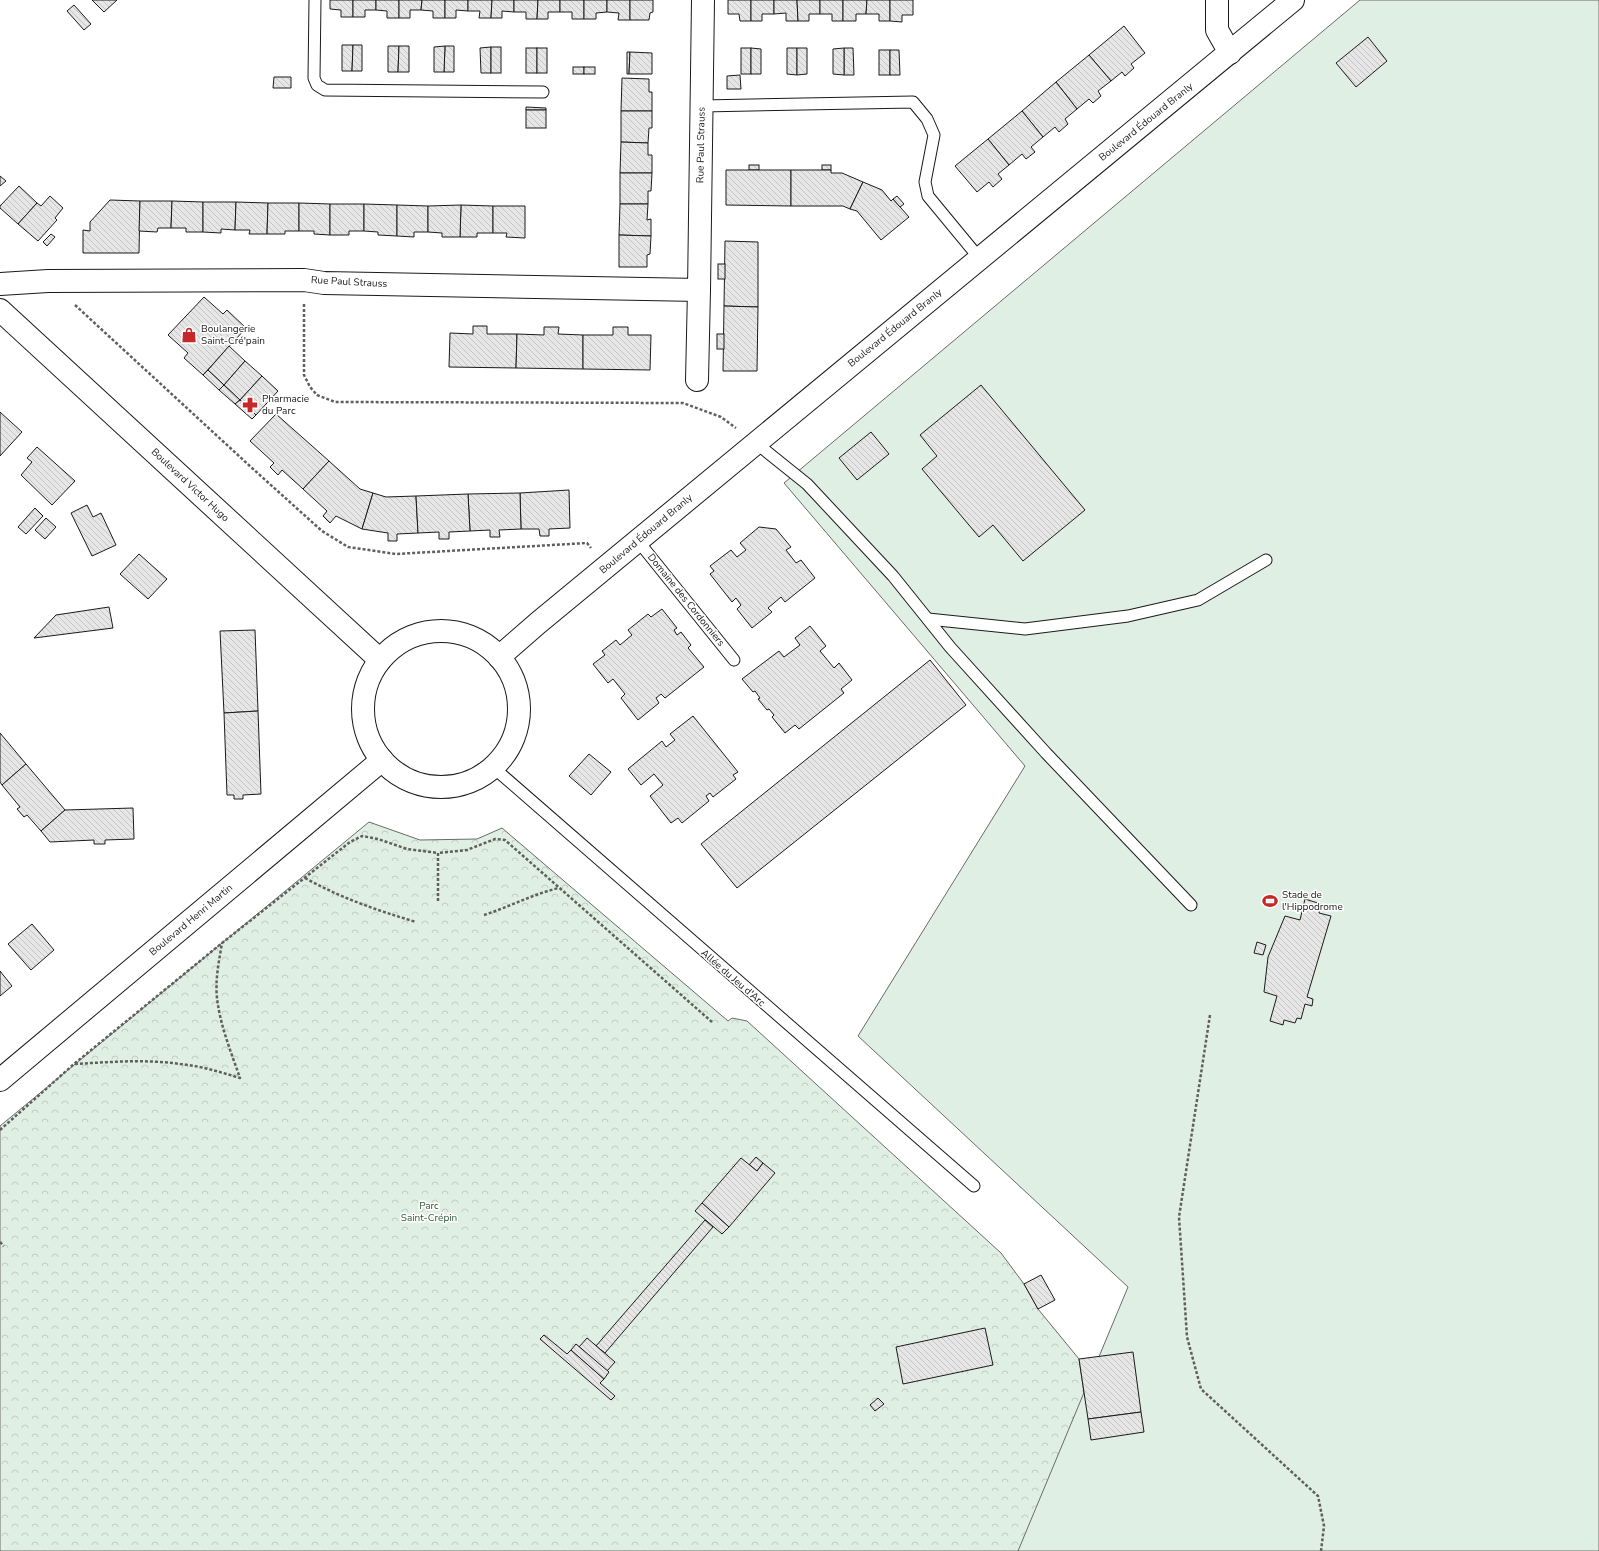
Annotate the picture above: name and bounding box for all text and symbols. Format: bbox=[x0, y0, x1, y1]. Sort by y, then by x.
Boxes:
street label: Boulevard Édouard Branly bbox=[1096, 79, 1197, 164]
street label: Rue Paul Strauss bbox=[693, 106, 709, 183]
street label: Rue Paul Strauss bbox=[310, 273, 388, 291]
street label: Boulevard Édouard Branly bbox=[845, 285, 946, 370]
place label: Boulangerie Saint-Cré'pain bbox=[201, 322, 265, 348]
shop icon: Boulangerie Saint-Cré'pain bbox=[180, 326, 198, 344]
place label: Pharmacie du Parc bbox=[262, 392, 309, 418]
pharmacy icon: Pharmacie du Parc bbox=[241, 396, 259, 414]
street label: Boulevard Victor Hugo bbox=[148, 445, 232, 525]
street label: Boulevard Édouard Branly bbox=[596, 490, 696, 577]
street label: Domaine des Cordonniers bbox=[644, 551, 728, 649]
street label: Boulevard Henri Martin bbox=[146, 881, 236, 959]
place label: Stade de l'Hippodrome bbox=[1282, 888, 1343, 914]
sports icon: Stade de l'Hippodrome bbox=[1261, 892, 1279, 910]
street label: Allée du Jeu d'Arc bbox=[698, 946, 768, 1010]
park label: Parc Saint-Crépin bbox=[401, 1199, 457, 1225]

